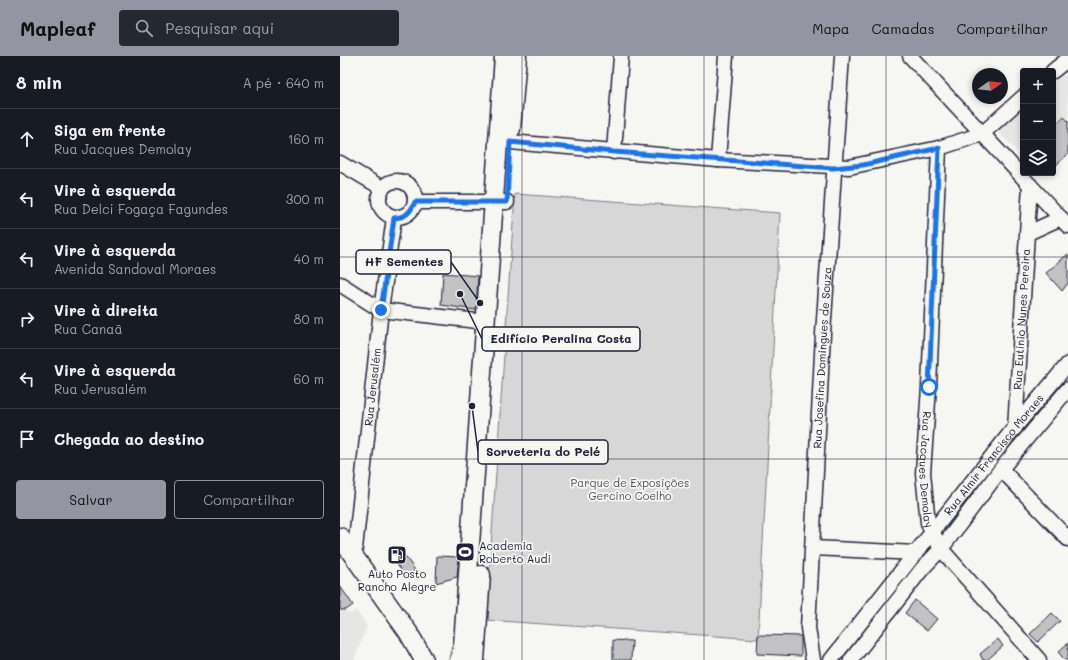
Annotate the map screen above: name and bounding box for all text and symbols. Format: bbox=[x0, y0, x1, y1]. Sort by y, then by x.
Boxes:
search box bbox=[119, 10, 399, 46]
text: Mapleaf bbox=[20, 16, 95, 41]
icon: search bbox=[133, 17, 155, 39]
text: Pesquisar aqui bbox=[165, 18, 274, 38]
text: Mapa bbox=[812, 19, 850, 38]
text: Camadas bbox=[872, 19, 935, 38]
text: Compartilhar bbox=[957, 19, 1048, 38]
north arrow bbox=[972, 68, 1008, 104]
map controls bbox=[1020, 68, 1056, 176]
button: + bbox=[1020, 68, 1056, 104]
text: 8 min bbox=[16, 71, 62, 93]
text: A pé · 640 m bbox=[243, 74, 324, 91]
button: − bbox=[1020, 104, 1056, 140]
text: Siga em frente bbox=[54, 120, 166, 140]
icon: ahead bbox=[16, 128, 38, 150]
text: 160 m bbox=[288, 130, 324, 147]
text: Rua Jacques Demolay bbox=[54, 140, 192, 157]
button: layers bbox=[1020, 140, 1056, 176]
text: Vire à esquerda bbox=[54, 180, 176, 200]
icon: left bbox=[16, 188, 38, 210]
text: 300 m bbox=[286, 190, 324, 207]
text: Rua Delci Fogaça Fagundes bbox=[54, 200, 228, 217]
text: Vire à esquerda bbox=[54, 240, 176, 260]
icon: left bbox=[16, 248, 38, 270]
street label: Rua Eutínio Nunes Pereira bbox=[1009, 248, 1033, 390]
text: 40 m bbox=[294, 250, 324, 267]
callout: HF Sementes bbox=[356, 250, 451, 274]
text: HF Sementes bbox=[365, 253, 443, 269]
text: Avenida Sandoval Moraes bbox=[54, 260, 216, 277]
street label: Rua Josefina Domingues de Souza bbox=[809, 266, 835, 449]
text: Vire à direita bbox=[54, 300, 158, 320]
route end bbox=[372, 301, 390, 319]
icon: right bbox=[16, 308, 38, 330]
text: 80 m bbox=[294, 310, 324, 327]
text: Rua Canaã bbox=[54, 320, 122, 337]
callout: Edifício Peralina Costa bbox=[482, 327, 640, 351]
text: Edifício Peralina Costa bbox=[490, 330, 632, 346]
street label: Rua Jerusalém bbox=[360, 347, 384, 427]
text: Vire à esquerda bbox=[54, 360, 176, 380]
icon: left bbox=[16, 368, 38, 390]
text: 60 m bbox=[294, 370, 324, 387]
route start bbox=[920, 378, 938, 396]
text: Rua Jerusalém bbox=[54, 380, 147, 397]
street label: Rua Almir Francisco Moraes bbox=[940, 391, 1047, 518]
street label: Rua Jacques Demolay bbox=[916, 411, 937, 531]
icon: arrive bbox=[16, 428, 38, 450]
text: Chegada ao destino bbox=[54, 429, 204, 449]
callout: Sorveteria do Pelé bbox=[478, 440, 608, 464]
text: Sorveteria do Pelé bbox=[486, 443, 600, 459]
park label: Parque de Exposições Gercino Coelho bbox=[571, 475, 689, 503]
button: Salvar bbox=[16, 480, 166, 519]
button: Compartilhar bbox=[174, 480, 324, 519]
place label: Academia Roberto Audi bbox=[479, 538, 551, 566]
sports icon: Academia Roberto Audi bbox=[454, 541, 476, 563]
fuel station icon: Auto Posto Rancho Alegre bbox=[386, 544, 408, 566]
place label: Auto Posto Rancho Alegre bbox=[358, 566, 436, 594]

